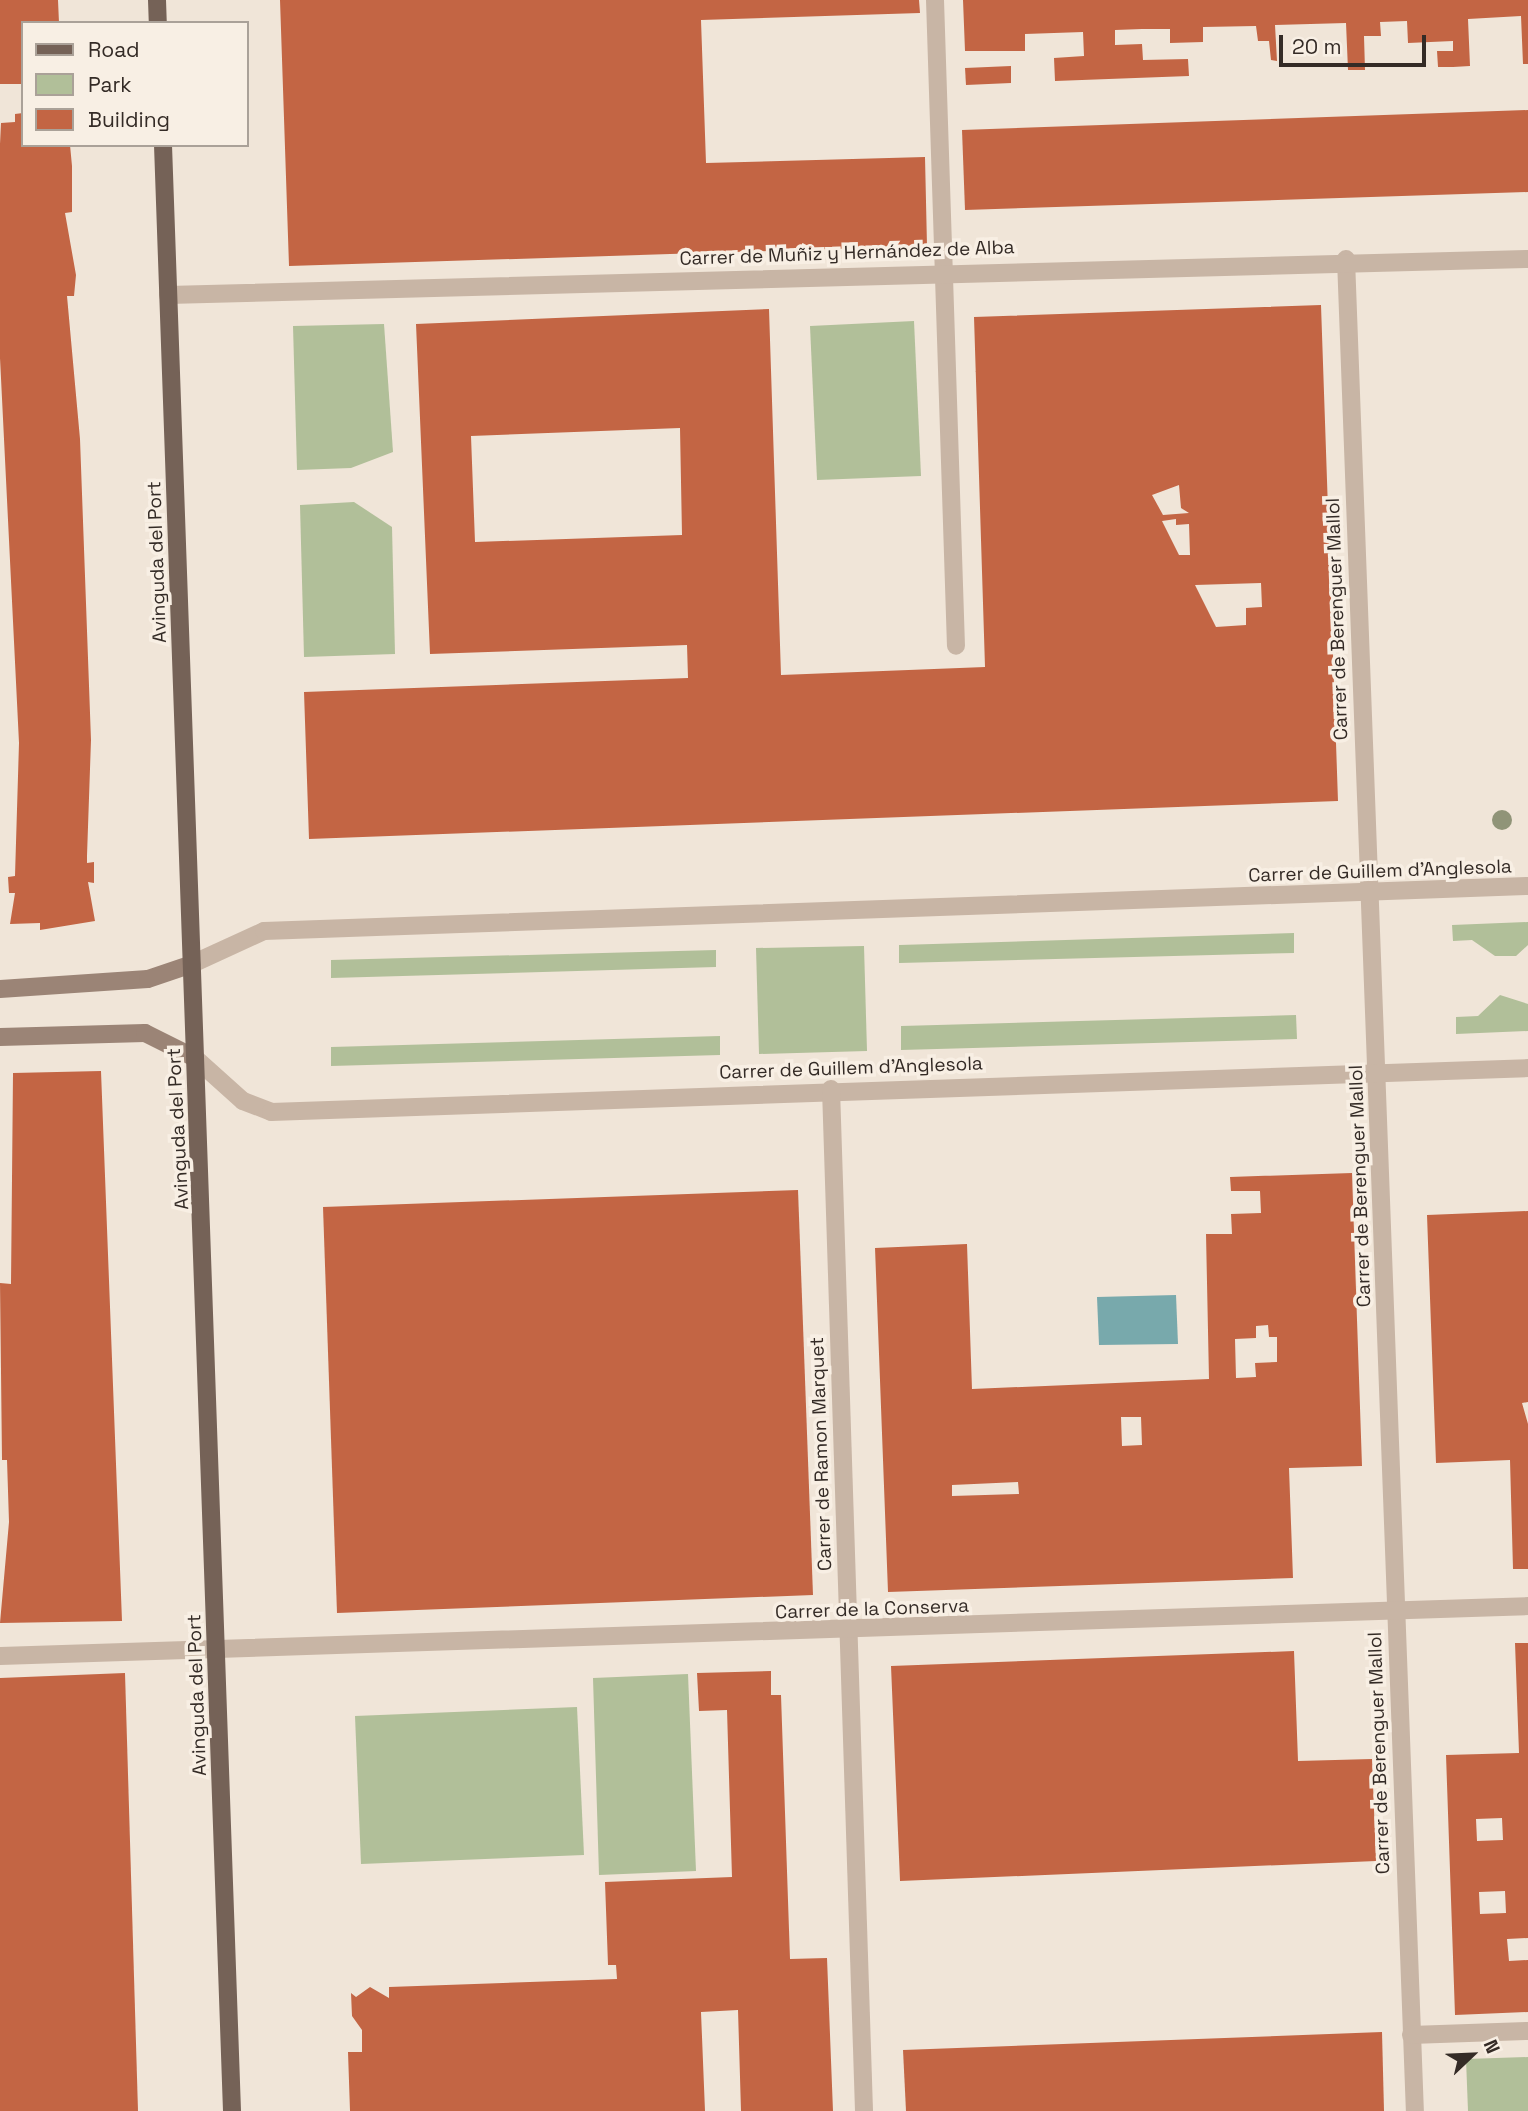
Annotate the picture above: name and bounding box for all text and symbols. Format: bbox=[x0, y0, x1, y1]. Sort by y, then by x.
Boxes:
legend bbox=[21, 21, 248, 147]
scale bar bbox=[1283, 21, 1430, 65]
text: 20 m bbox=[1292, 33, 1342, 60]
text: Road bbox=[88, 36, 140, 63]
text: Park bbox=[88, 71, 132, 98]
text: Building bbox=[88, 106, 170, 133]
street label: Carrer de Muñiz y Hernández de Alba bbox=[679, 236, 1015, 270]
street label: Avinguda del Port bbox=[143, 481, 171, 643]
street label: Carrer de Berenguer Mallol bbox=[1321, 497, 1353, 741]
street label: Carrer de Guillem d'Anglesola bbox=[1248, 855, 1512, 887]
street label: Avinguda del Port bbox=[162, 1048, 194, 1210]
street label: Carrer de Guillem d'Anglesola bbox=[719, 1052, 983, 1084]
street label: Carrer de Berenguer Mallol bbox=[1344, 1064, 1376, 1308]
street label: Carrer de Ramon Marquet bbox=[806, 1337, 836, 1571]
street label: Carrer de la Conserva bbox=[775, 1594, 969, 1624]
street label: Avinguda del Port bbox=[183, 1614, 211, 1776]
street label: Carrer de Berenguer Mallol bbox=[1363, 1631, 1395, 1875]
north arrow bbox=[1437, 2020, 1507, 2090]
text: N bbox=[1478, 2036, 1506, 2057]

